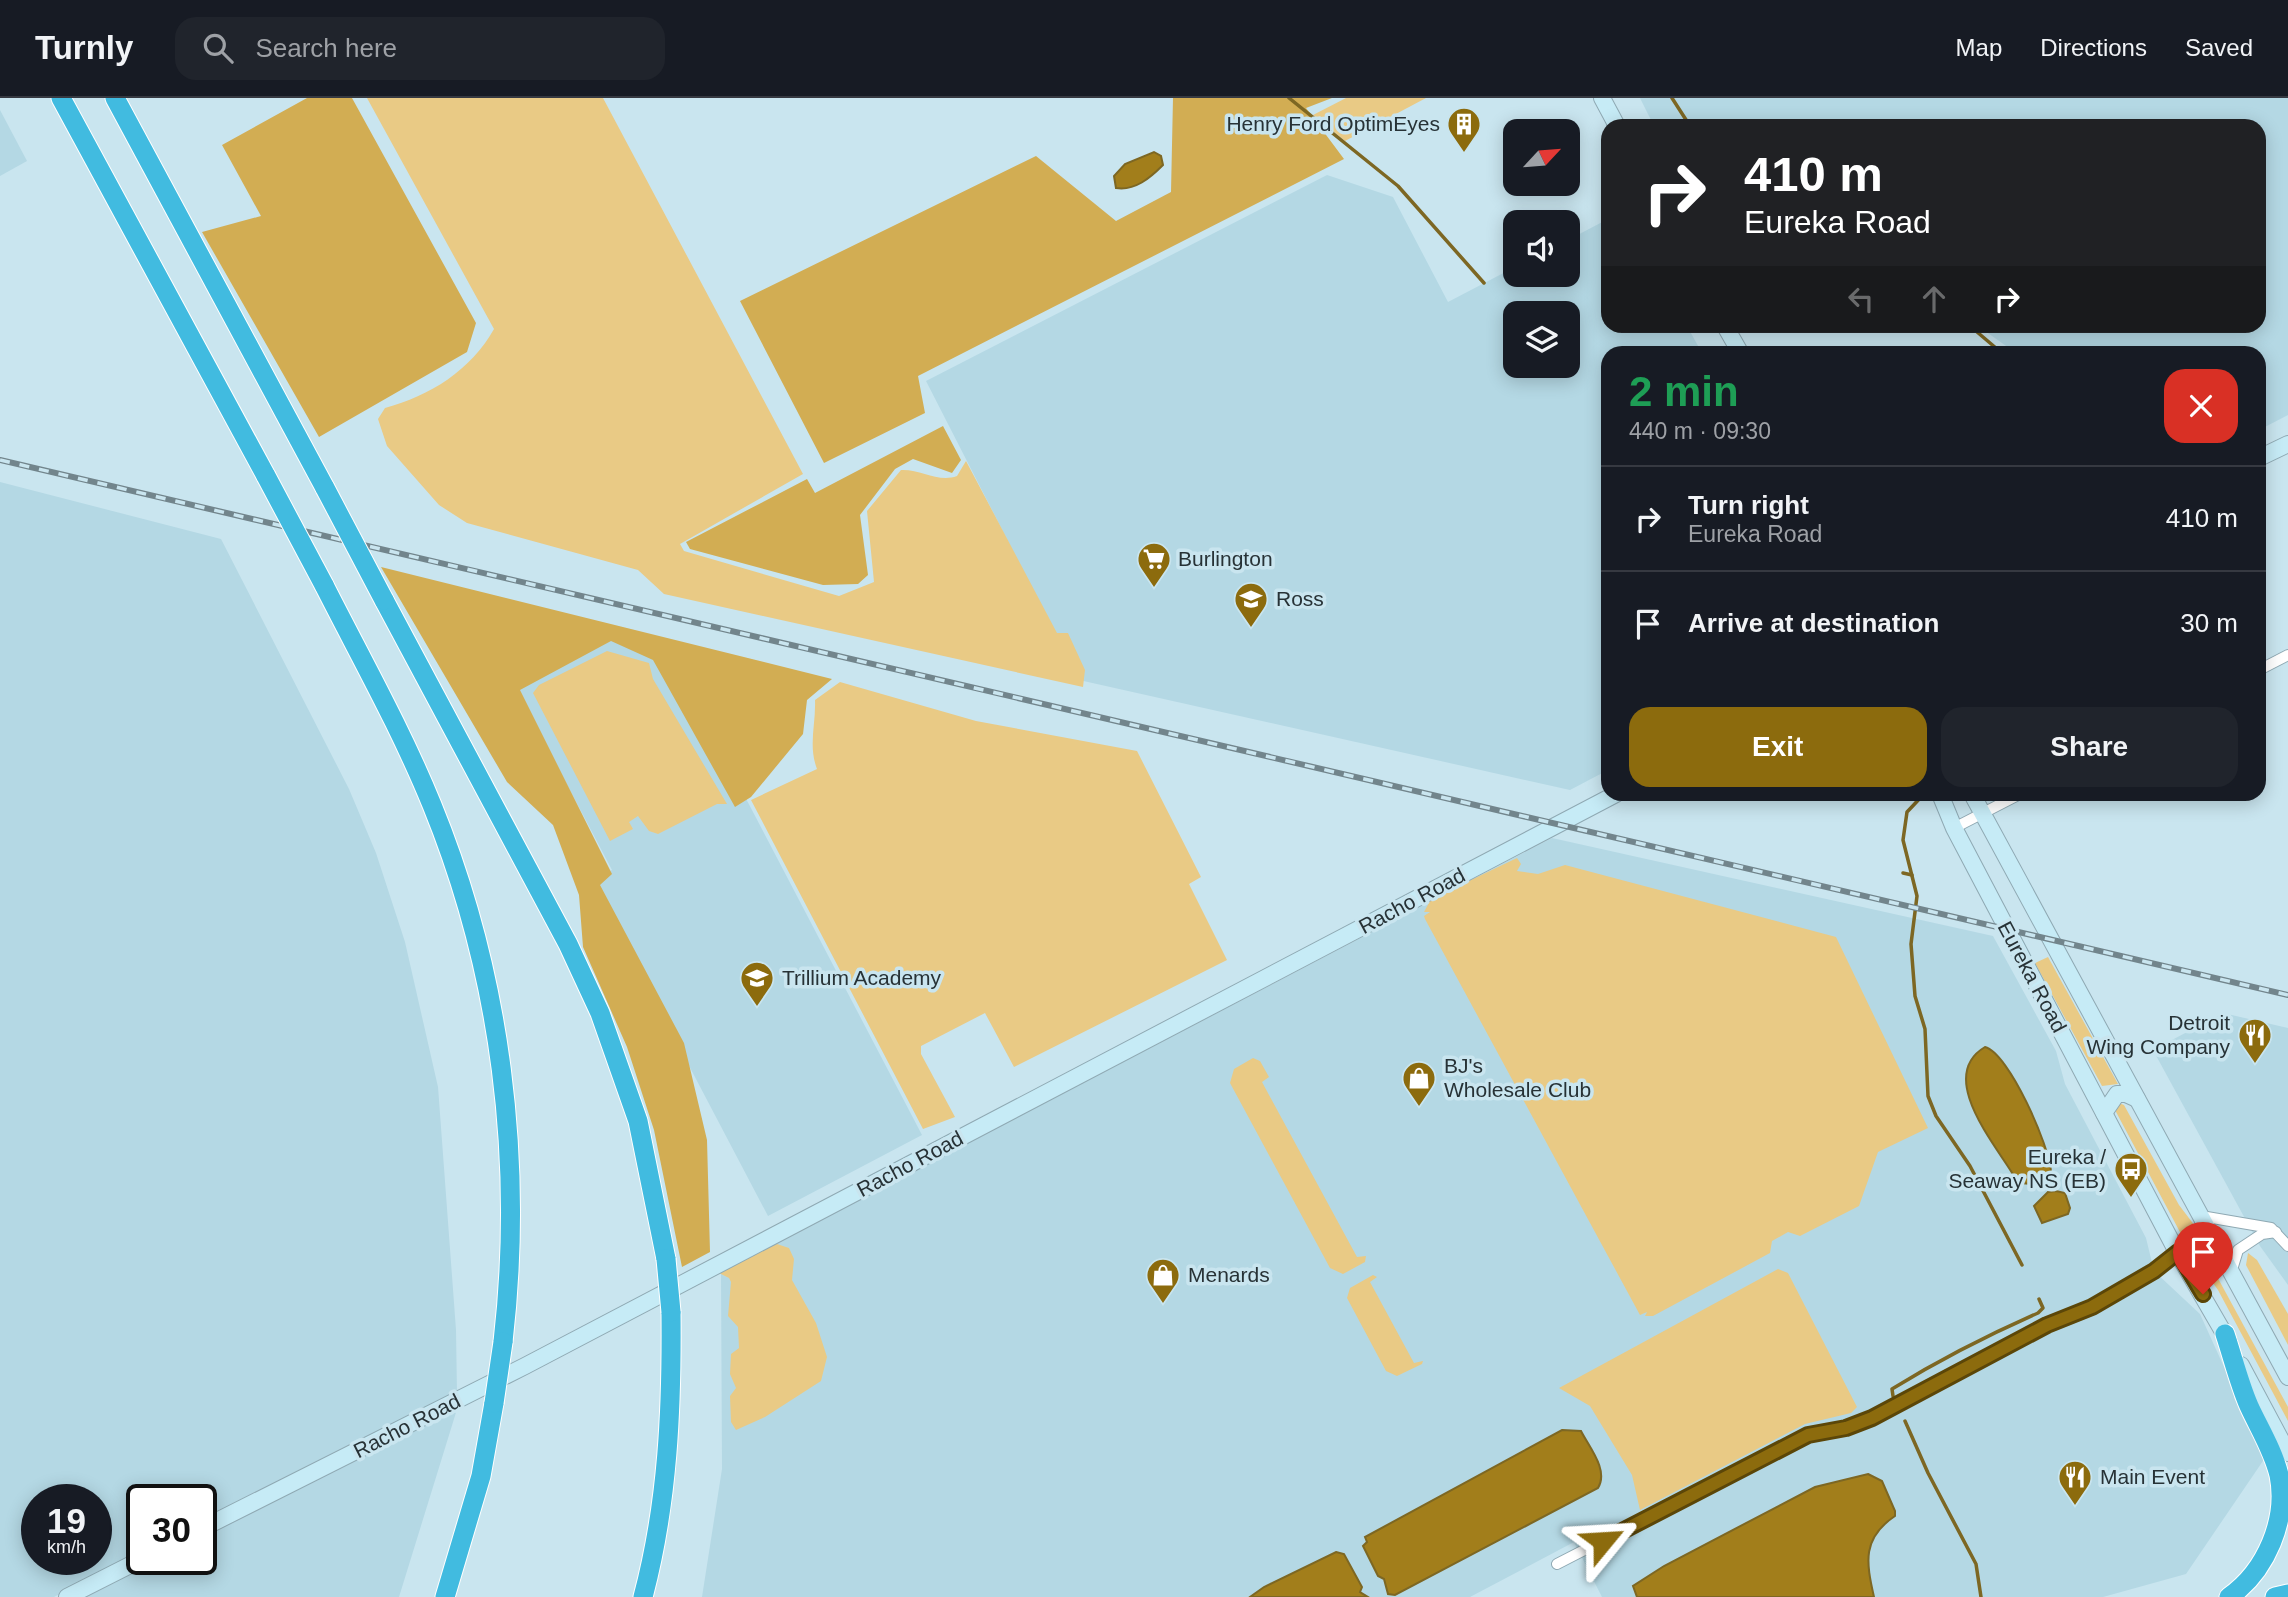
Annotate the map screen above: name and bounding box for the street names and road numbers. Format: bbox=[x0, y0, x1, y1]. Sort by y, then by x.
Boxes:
street label: Racho Road bbox=[1355, 863, 1469, 938]
street label: Eureka Road bbox=[1994, 917, 2071, 1036]
street label: Racho Road bbox=[853, 1126, 967, 1201]
street label: Racho Road bbox=[350, 1389, 464, 1462]

